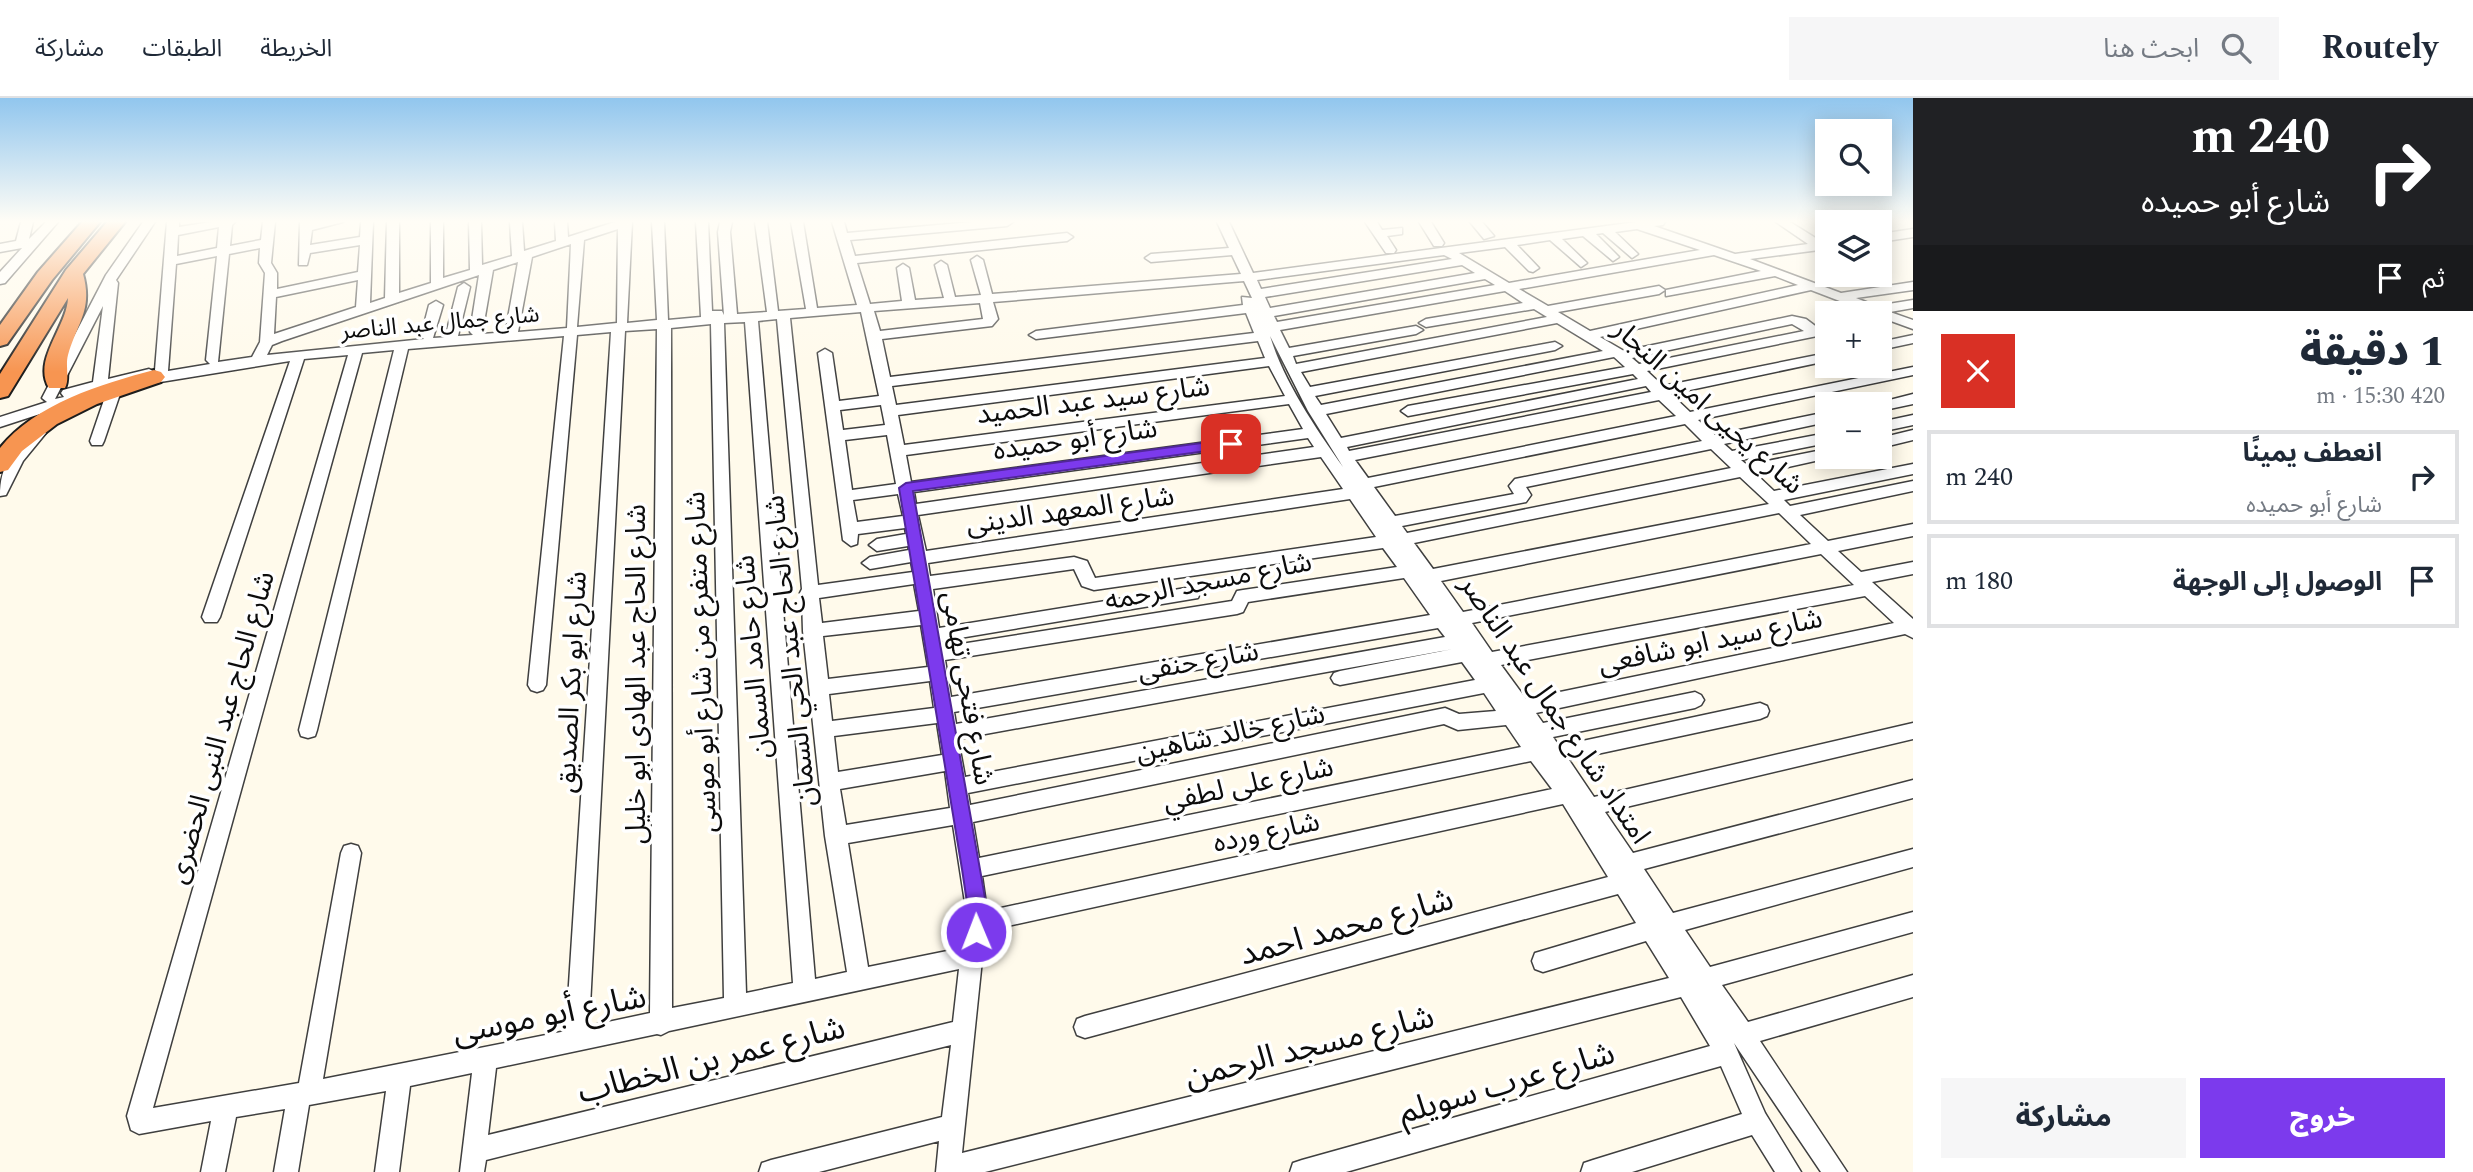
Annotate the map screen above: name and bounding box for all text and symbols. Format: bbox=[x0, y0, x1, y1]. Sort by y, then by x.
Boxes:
search box bbox=[1789, 17, 2279, 80]
text: Routely bbox=[2321, 23, 2438, 73]
text: ابحث هنا bbox=[2103, 29, 2199, 69]
icon: search bbox=[2217, 29, 2255, 67]
text: مشاركة bbox=[35, 31, 104, 67]
text: الطبقات bbox=[142, 31, 222, 67]
text: الخريطة bbox=[260, 31, 332, 67]
text: 240 m bbox=[2191, 100, 2330, 175]
map controls bbox=[1815, 119, 1892, 469]
button: search bbox=[1815, 119, 1892, 196]
icon: right bbox=[2354, 126, 2445, 217]
text: شارع أبو حميده bbox=[2141, 178, 2330, 227]
button: layers bbox=[1815, 210, 1892, 287]
icon: arrive bbox=[2371, 259, 2409, 297]
text: ثم bbox=[2423, 259, 2445, 299]
street label: شارع جمال عبد الناصر bbox=[338, 297, 541, 350]
button: + bbox=[1815, 301, 1892, 378]
street label: شارع يحيى امين النجار bbox=[1602, 309, 1813, 505]
text: 1 دقيقة bbox=[2300, 321, 2445, 384]
button: close bbox=[1941, 334, 2015, 408]
street label: شارع سيد عبد الحميد bbox=[974, 365, 1212, 436]
text: 420 m · 15:30 bbox=[2316, 379, 2445, 414]
button: − bbox=[1815, 392, 1892, 469]
street label: شارع أبو حميده bbox=[990, 407, 1160, 472]
pin bbox=[1201, 414, 1261, 474]
icon: arrive bbox=[1212, 425, 1250, 463]
text: انعطف يمينًا bbox=[2243, 433, 2382, 473]
text: 240 m bbox=[1945, 457, 2013, 497]
icon: right bbox=[2403, 458, 2441, 496]
street label: شارع المعهد الدينى bbox=[963, 475, 1177, 546]
text: شارع أبو حميده bbox=[2246, 488, 2382, 523]
street label: شارع متفرع من شارع أبو موسى bbox=[674, 491, 729, 833]
street label: شارع الحاج عبد الحي السمان bbox=[753, 493, 828, 809]
street label: شارع الحاج عبد الهادى ابو خليل bbox=[615, 504, 658, 844]
street label: شارع مسجد الرحمه bbox=[1101, 540, 1315, 623]
street label: شارع حامد السمان bbox=[723, 553, 784, 760]
text: 180 m bbox=[1945, 561, 2013, 601]
text: الوصول إلى الوجهة bbox=[2173, 562, 2382, 602]
icon: arrive bbox=[2403, 562, 2441, 600]
street label: شارع الحاج عبد النبى الحضرى bbox=[156, 566, 287, 889]
street label: امتداد شارع جمال عبد الناصر bbox=[1448, 566, 1661, 853]
street label: شارع ابو بكر الصديق bbox=[544, 570, 599, 794]
street label: شارع فتحى تهامى bbox=[929, 588, 1006, 789]
street label: شارع سيد ابو شافعى bbox=[1594, 597, 1826, 686]
street label: شارع حنفى bbox=[1134, 630, 1262, 693]
street label: شارع خالد شاهين bbox=[1132, 692, 1329, 775]
street label: شارع على لطفي bbox=[1159, 745, 1338, 824]
street label: شارع ورده bbox=[1209, 800, 1324, 865]
street label: شارع محمد احمد bbox=[1234, 874, 1459, 980]
position arrow bbox=[939, 895, 1013, 969]
street label: شارع أبو موسى bbox=[448, 972, 650, 1058]
street label: شارع مسجد الرحمن bbox=[1179, 992, 1440, 1102]
street label: شارع عمر بن الخطاب bbox=[572, 1003, 850, 1117]
street label: شارع عرب سويلم bbox=[1392, 1028, 1621, 1138]
button: مشاركة bbox=[1941, 1078, 2186, 1158]
button: خروج bbox=[2200, 1078, 2445, 1158]

